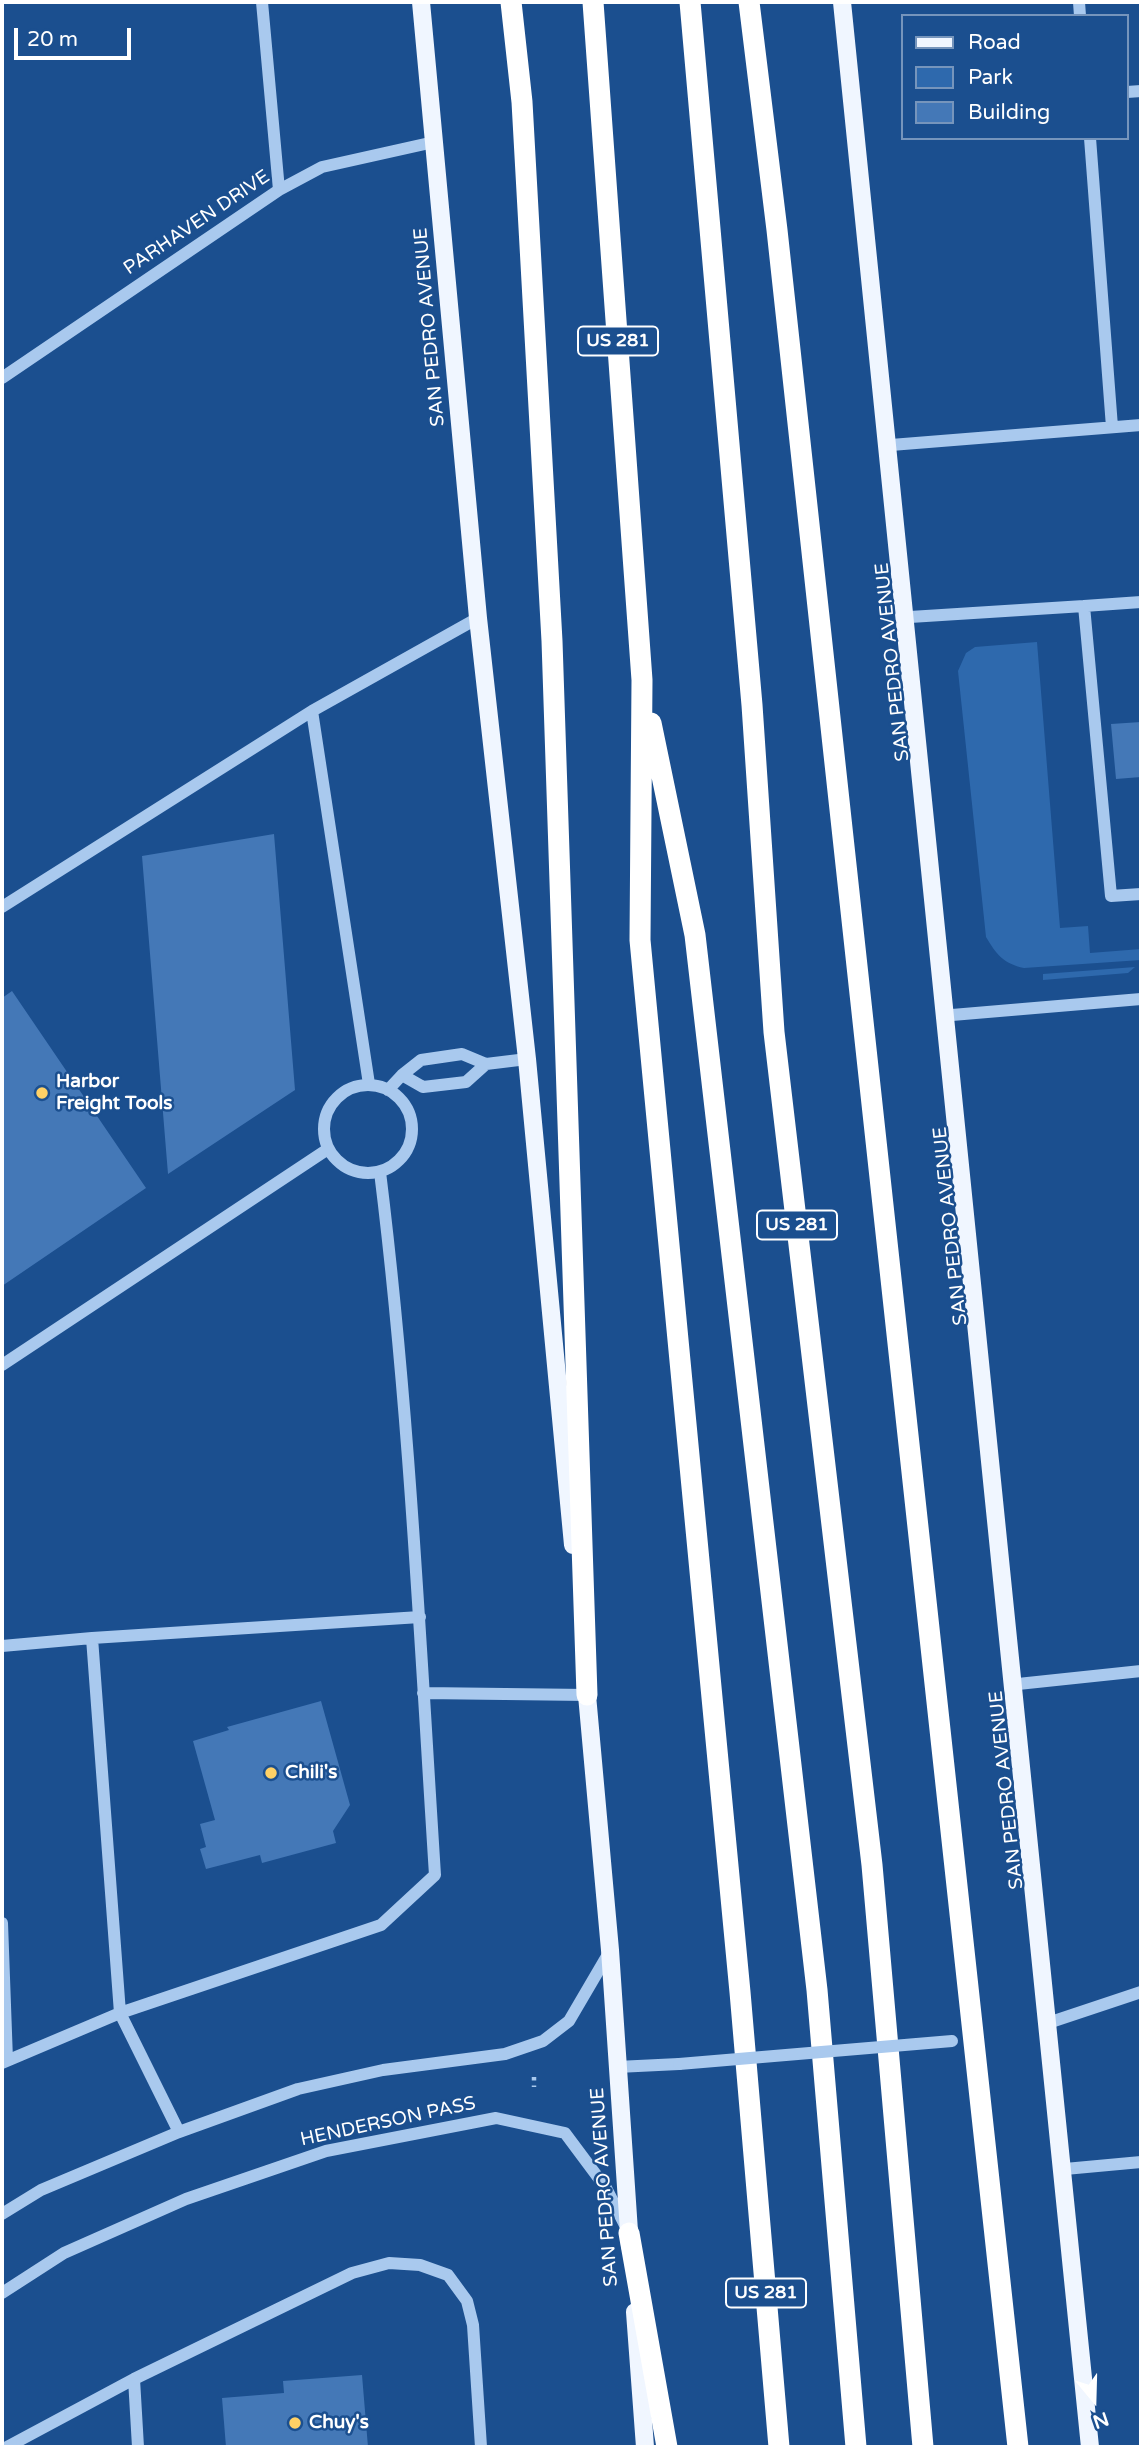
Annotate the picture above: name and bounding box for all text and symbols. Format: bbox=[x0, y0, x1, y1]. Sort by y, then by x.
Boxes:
scale bar bbox=[18, 14, 135, 58]
legend bbox=[902, 14, 1129, 140]
text: 20 m bbox=[27, 27, 78, 52]
text: Road bbox=[968, 30, 1021, 55]
text: Park bbox=[968, 65, 1013, 90]
text: Building bbox=[968, 100, 1050, 125]
street label: PARHAVEN DRIVE bbox=[120, 166, 274, 280]
street label: SAN PEDRO AVENUE bbox=[410, 227, 450, 427]
road number: US 281 bbox=[578, 326, 658, 356]
street label: SAN PEDRO AVENUE bbox=[871, 562, 915, 762]
place label: Harbor Freight Tools bbox=[56, 1071, 172, 1115]
marker: Harbor Freight Tools bbox=[34, 1085, 50, 1101]
street label: SAN PEDRO AVENUE bbox=[929, 1126, 973, 1326]
road number: US 281 bbox=[757, 1210, 837, 1240]
street label: SAN PEDRO AVENUE bbox=[985, 1690, 1029, 1890]
place label: Chili's bbox=[285, 1762, 337, 1784]
marker: Chili's bbox=[263, 1765, 279, 1781]
street label: SAN PEDRO AVENUE bbox=[587, 2087, 623, 2287]
street label: HENDERSON PASS bbox=[298, 2092, 478, 2152]
road number: US 281 bbox=[726, 2278, 806, 2308]
north arrow bbox=[1059, 2365, 1129, 2435]
text: N bbox=[1090, 2407, 1112, 2433]
place label: Chuy's bbox=[309, 2412, 369, 2434]
marker: Chuy's bbox=[287, 2415, 303, 2431]

